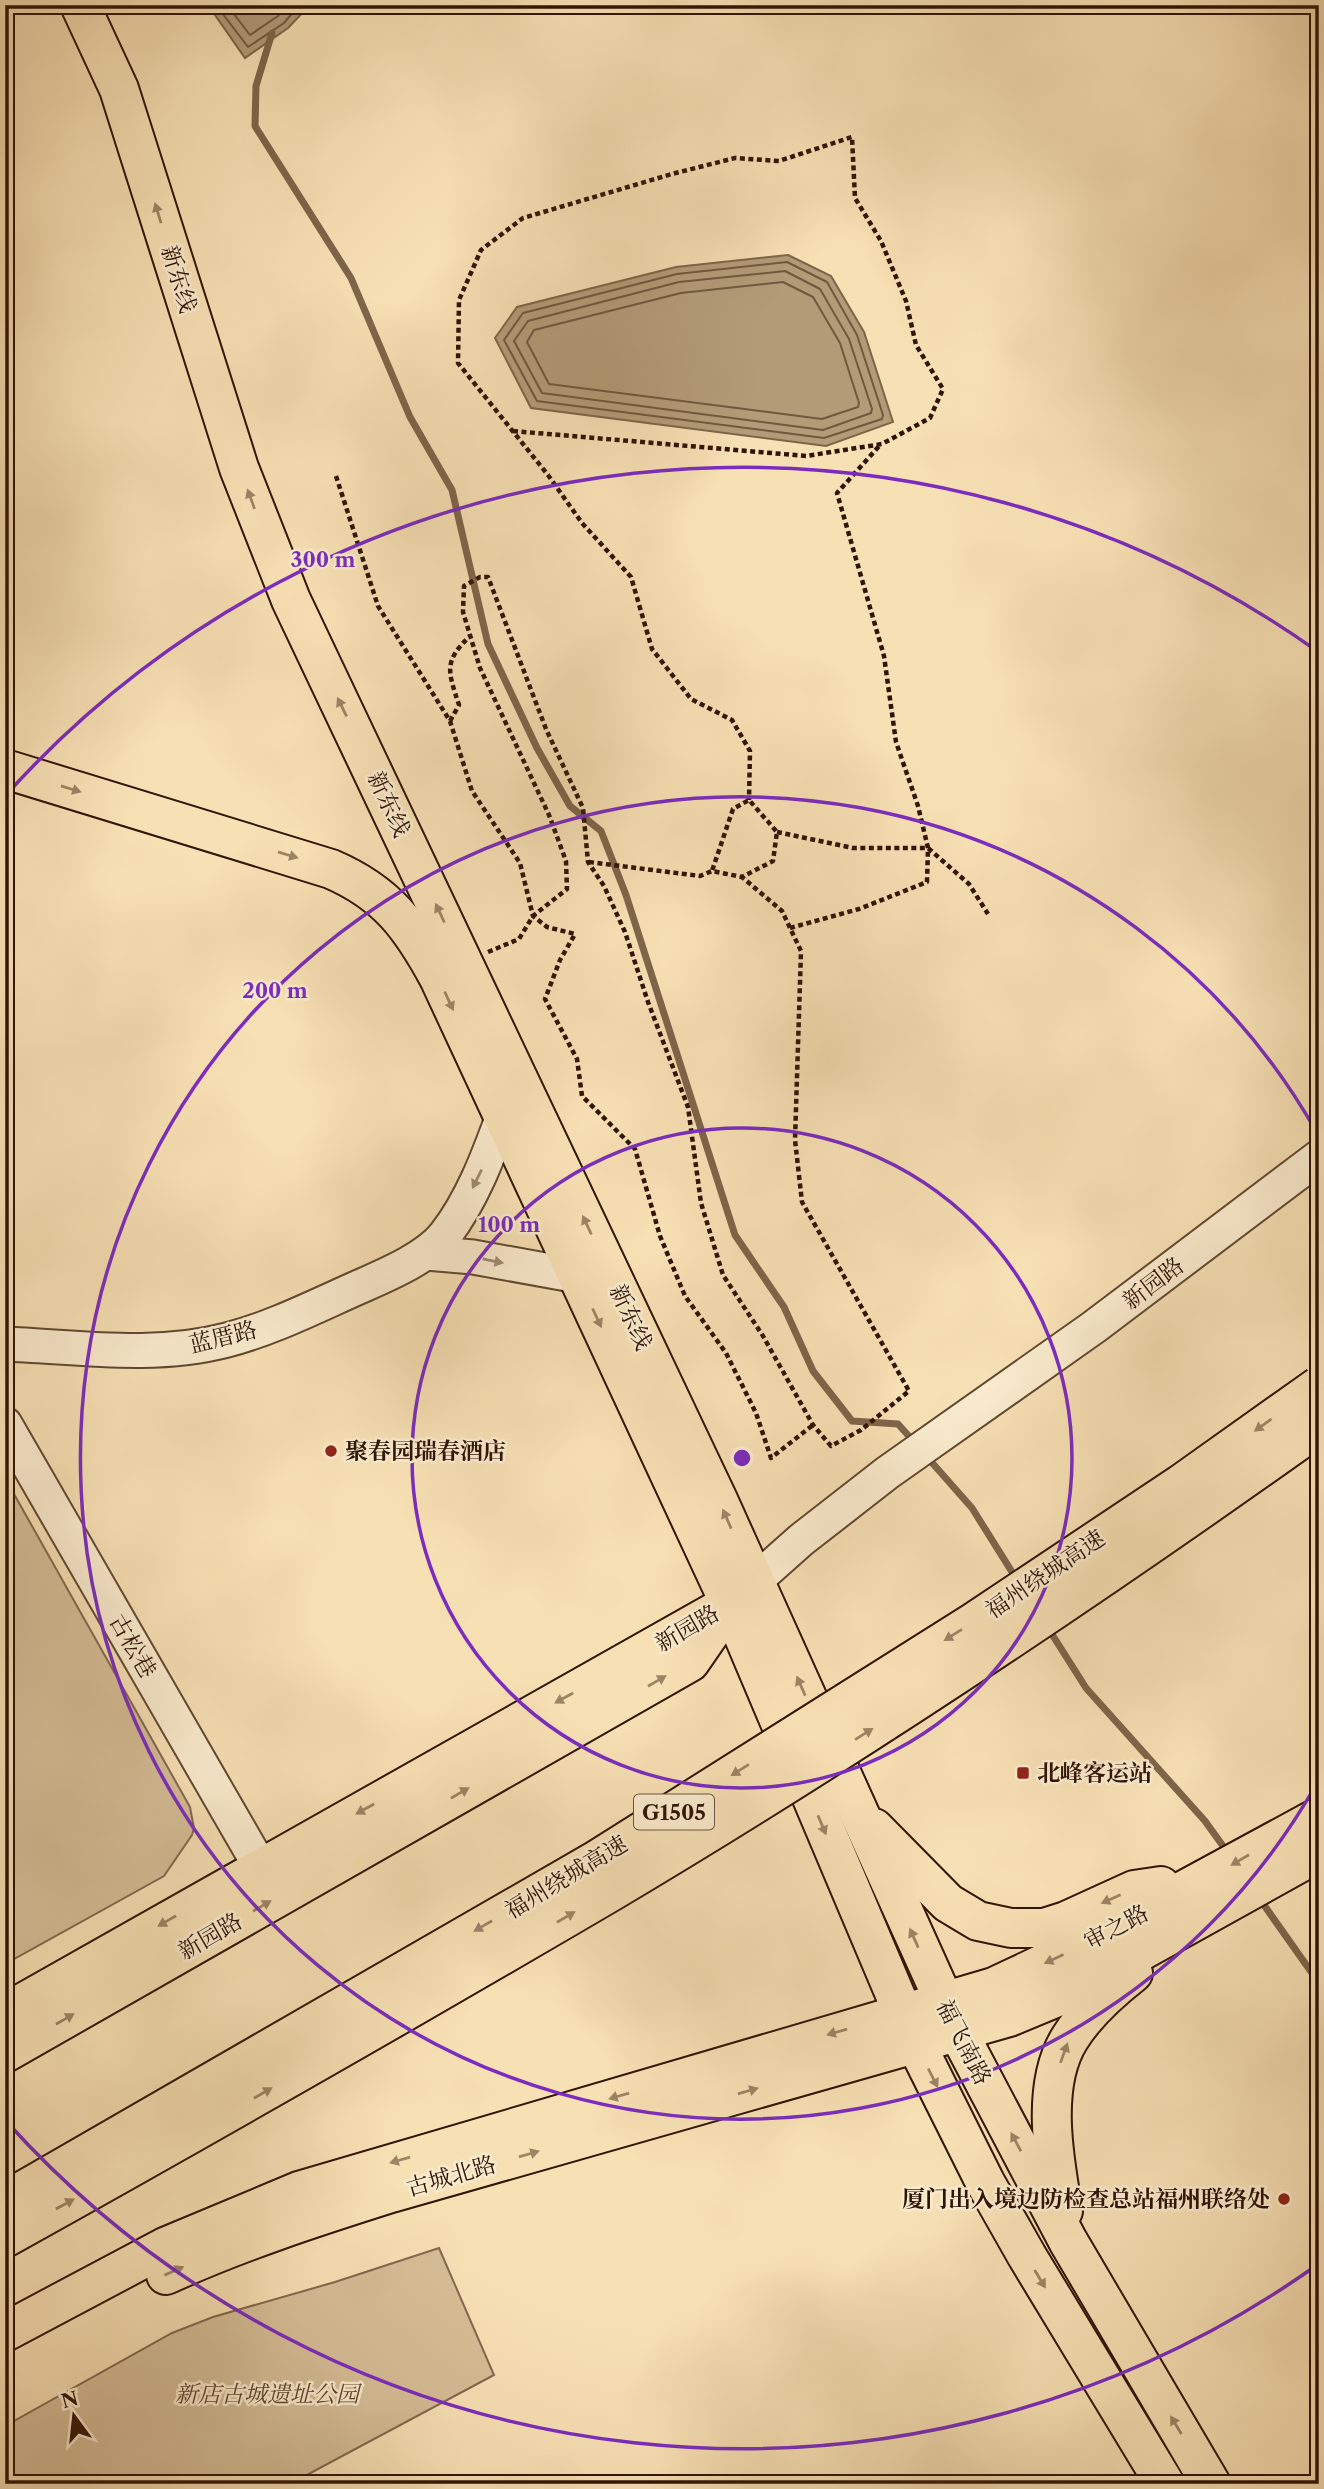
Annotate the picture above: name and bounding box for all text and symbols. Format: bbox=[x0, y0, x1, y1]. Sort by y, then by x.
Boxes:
one-way arrow bbox=[152, 202, 163, 223]
street label: 新东线 bbox=[156, 242, 202, 316]
one-way arrow bbox=[245, 489, 256, 510]
text: 300 m bbox=[291, 547, 355, 572]
one-way arrow bbox=[337, 697, 348, 717]
street label: 新东线 bbox=[362, 767, 416, 841]
one-way arrow bbox=[60, 785, 81, 795]
one-way arrow bbox=[278, 850, 299, 860]
one-way arrow bbox=[435, 903, 446, 923]
text: 200 m bbox=[242, 978, 308, 1003]
one-way arrow bbox=[444, 990, 455, 1011]
one-way arrow bbox=[471, 1169, 483, 1189]
text: 100 m bbox=[478, 1212, 540, 1237]
one-way arrow bbox=[581, 1215, 593, 1235]
street label: 新园路 bbox=[1117, 1251, 1189, 1315]
one-way arrow bbox=[482, 1256, 504, 1267]
street label: 新东线 bbox=[604, 1280, 658, 1354]
one-way arrow bbox=[591, 1308, 603, 1328]
street label: 蓝厝路 bbox=[186, 1315, 260, 1359]
one-way arrow bbox=[1254, 1418, 1272, 1432]
place label: 聚春园瑞春酒店 bbox=[345, 1437, 506, 1465]
marker: 聚春园瑞春酒店 bbox=[323, 1443, 339, 1459]
centre of rings bbox=[730, 1446, 754, 1470]
one-way arrow bbox=[721, 1509, 733, 1529]
street label: 福州绕城高速 bbox=[980, 1524, 1110, 1624]
street label: 新园路 bbox=[650, 1599, 724, 1657]
street label: 古松巷 bbox=[104, 1609, 162, 1683]
one-way arrow bbox=[943, 1629, 963, 1642]
one-way arrow bbox=[647, 1675, 667, 1687]
one-way arrow bbox=[795, 1676, 807, 1696]
one-way arrow bbox=[554, 1692, 573, 1704]
one-way arrow bbox=[854, 1727, 873, 1740]
place label: 北峰客运站 bbox=[1037, 1759, 1152, 1787]
one-way arrow bbox=[730, 1763, 750, 1776]
marker: 北峰客运站 bbox=[1015, 1765, 1031, 1781]
one-way arrow bbox=[450, 1787, 469, 1800]
road number: G1505 bbox=[634, 1794, 714, 1829]
one-way arrow bbox=[356, 1803, 375, 1815]
one-way arrow bbox=[816, 1815, 828, 1835]
street label: 福州绕城高速 bbox=[500, 1829, 632, 1925]
one-way arrow bbox=[1230, 1854, 1249, 1866]
one-way arrow bbox=[1100, 1894, 1121, 1905]
street label: 审之路 bbox=[1079, 1898, 1153, 1956]
one-way arrow bbox=[252, 1900, 272, 1912]
street label: 新园路 bbox=[173, 1907, 247, 1965]
one-way arrow bbox=[556, 1911, 575, 1923]
one-way arrow bbox=[157, 1915, 177, 1927]
one-way arrow bbox=[473, 1920, 493, 1932]
one-way arrow bbox=[909, 1928, 920, 1948]
one-way arrow bbox=[1044, 1953, 1064, 1965]
street label: 福飞南路 bbox=[931, 1995, 997, 2089]
one-way arrow bbox=[55, 2013, 74, 2025]
one-way arrow bbox=[826, 2028, 847, 2038]
one-way arrow bbox=[1058, 2043, 1069, 2064]
one-way arrow bbox=[927, 2068, 938, 2088]
one-way arrow bbox=[737, 2085, 759, 2096]
one-way arrow bbox=[254, 2087, 273, 2099]
one-way arrow bbox=[608, 2092, 629, 2102]
one-way arrow bbox=[1010, 2132, 1021, 2152]
one-way arrow bbox=[519, 2148, 540, 2158]
street label: 古城北路 bbox=[403, 2150, 499, 2202]
one-way arrow bbox=[390, 2156, 411, 2166]
place label: 厦门出入境边防检查总站福州联络处 bbox=[902, 2185, 1270, 2213]
marker: 厦门出入境边防检查总站福州联络处 bbox=[1276, 2191, 1292, 2207]
one-way arrow bbox=[55, 2199, 75, 2210]
one-way arrow bbox=[164, 2265, 184, 2277]
one-way arrow bbox=[1034, 2269, 1047, 2288]
north arrow bbox=[38, 2380, 108, 2450]
park label: 新店古城遗址公园 bbox=[175, 2380, 363, 2408]
text: N bbox=[59, 2387, 81, 2413]
one-way arrow bbox=[1170, 2416, 1182, 2435]

